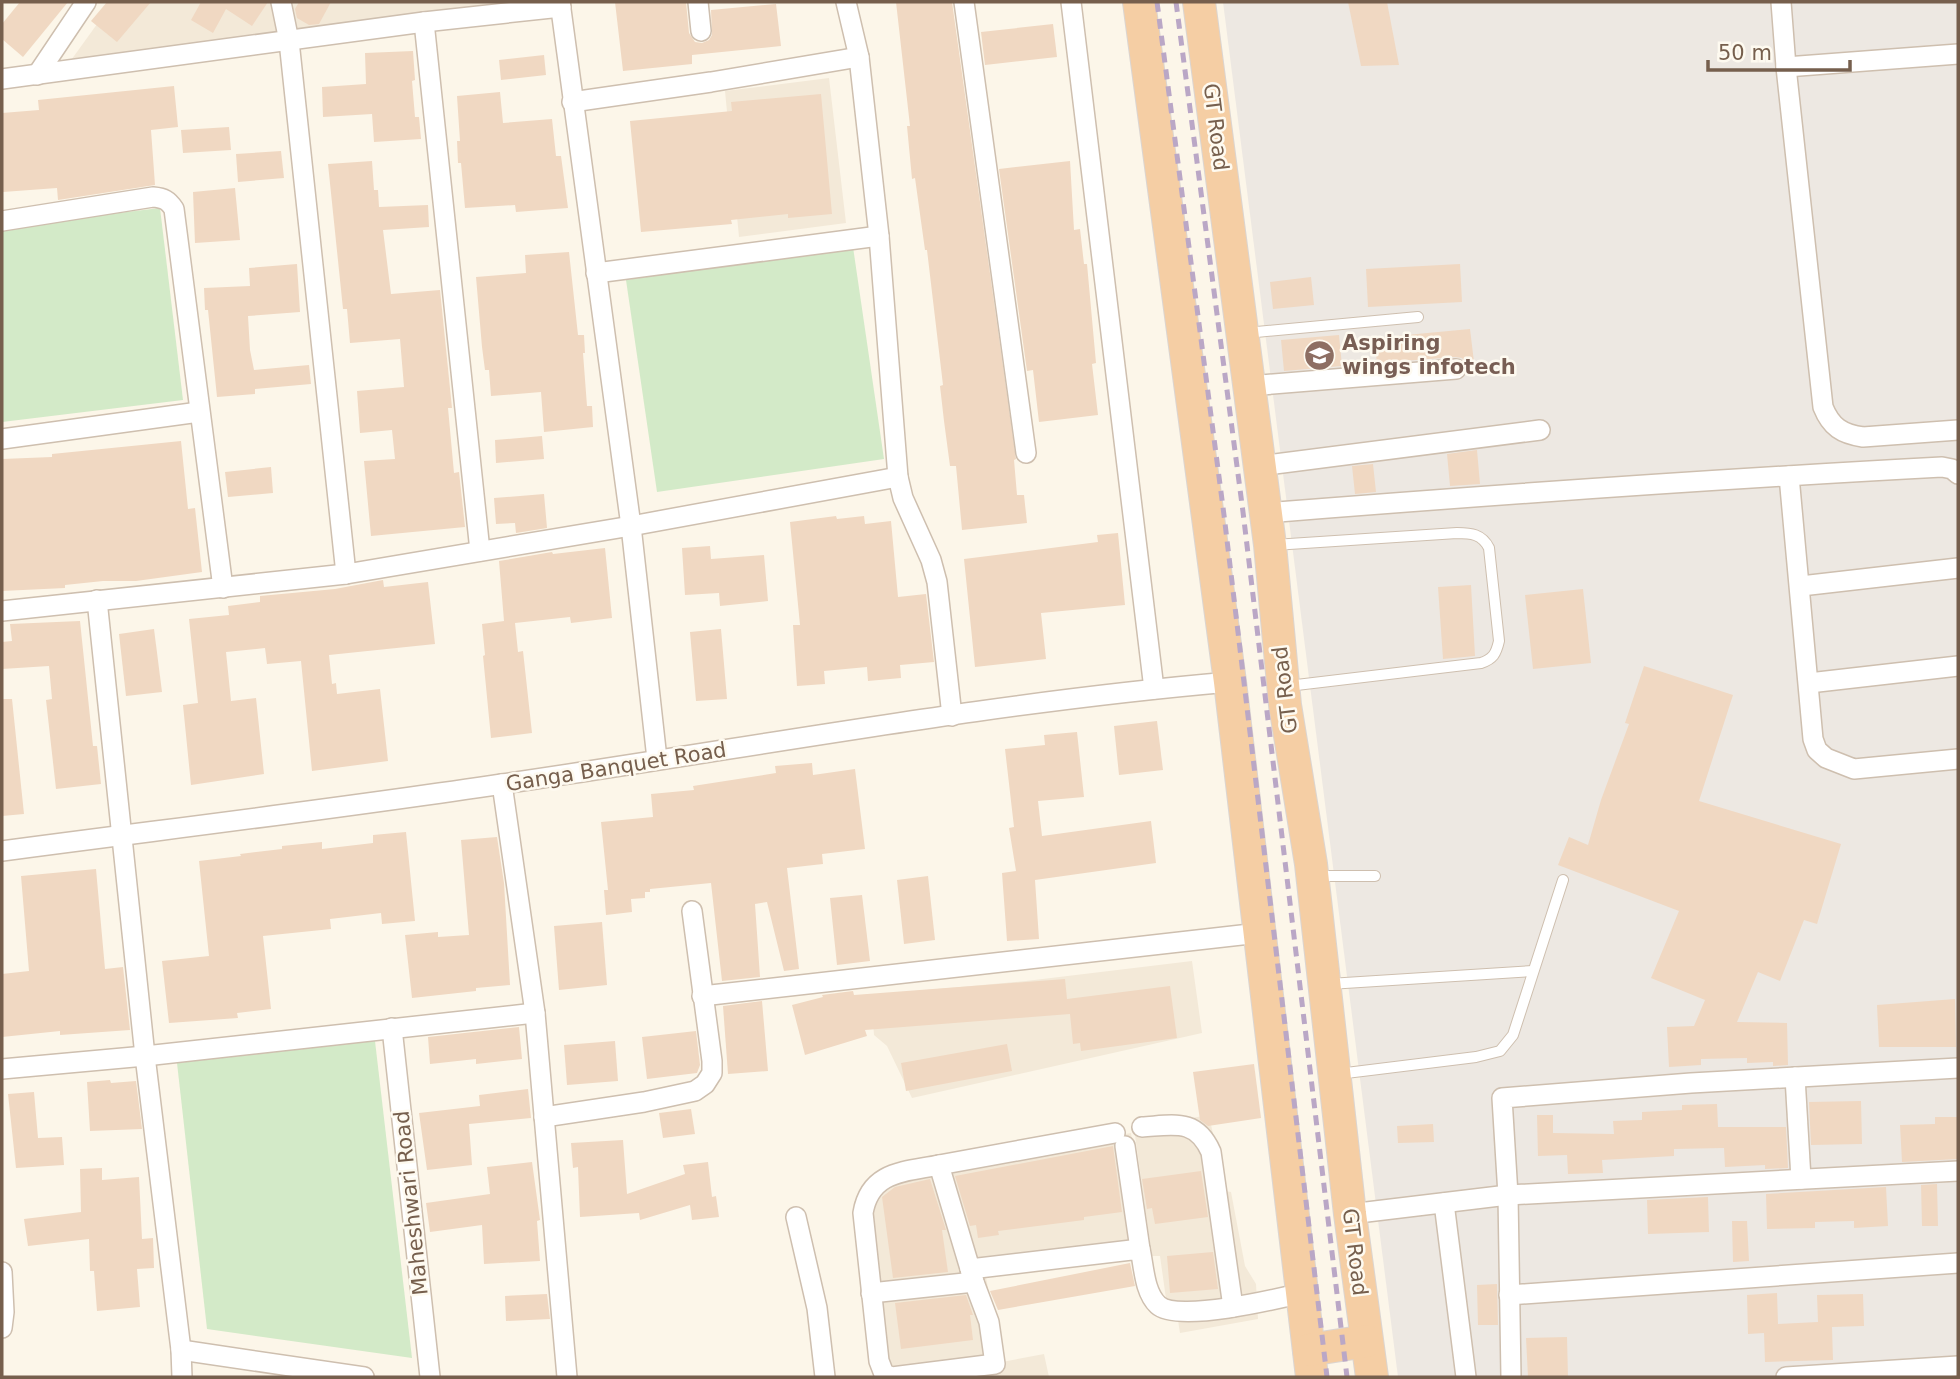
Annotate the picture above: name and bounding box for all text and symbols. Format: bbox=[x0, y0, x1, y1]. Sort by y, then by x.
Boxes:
scale bar bbox=[1708, 28, 1850, 72]
text: 50 m bbox=[1718, 41, 1772, 65]
street label: GT Road bbox=[1199, 82, 1233, 172]
place label: Aspiring wings infotech bbox=[1342, 331, 1516, 379]
school or university icon: Aspiring wings infotech bbox=[1302, 338, 1336, 372]
street label: GT Road bbox=[1268, 645, 1302, 735]
street label: Ganga Banquet Road bbox=[504, 738, 728, 796]
street label: Maheshwari Road bbox=[389, 1110, 433, 1296]
street label: GT Road bbox=[1338, 1207, 1372, 1297]

